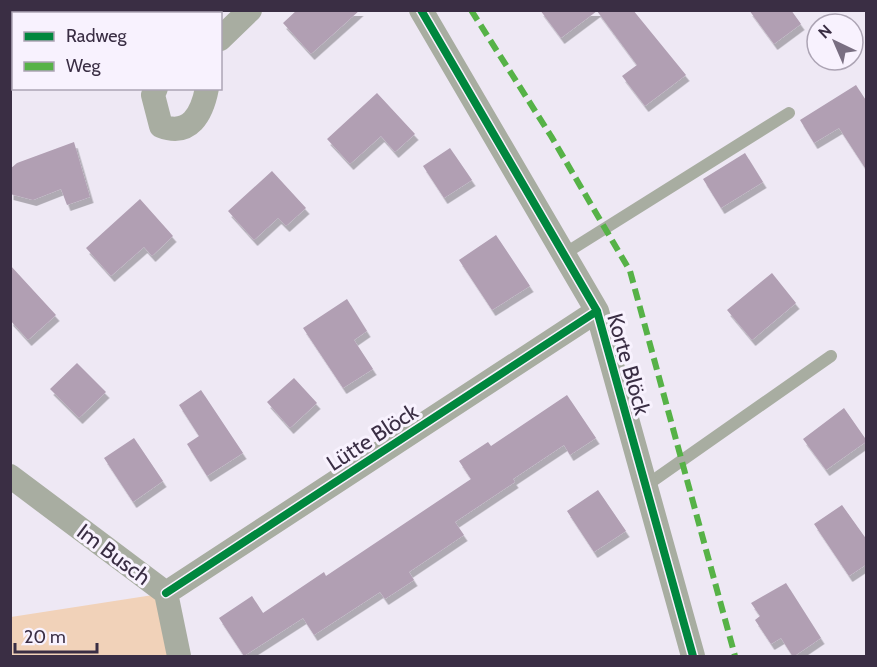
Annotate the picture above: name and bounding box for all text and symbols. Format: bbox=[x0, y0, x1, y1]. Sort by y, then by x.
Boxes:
legend bbox=[12, 12, 222, 90]
north arrow bbox=[805, 12, 865, 72]
text: N bbox=[814, 21, 836, 42]
text: Radweg bbox=[66, 25, 128, 47]
text: Weg bbox=[66, 55, 102, 77]
street label: Korte Blöck bbox=[601, 310, 656, 418]
street label: Lütte Blöck bbox=[322, 398, 423, 477]
street label: Im Busch bbox=[72, 518, 156, 591]
scale bar bbox=[15, 616, 98, 654]
text: 20 m bbox=[24, 626, 66, 648]

